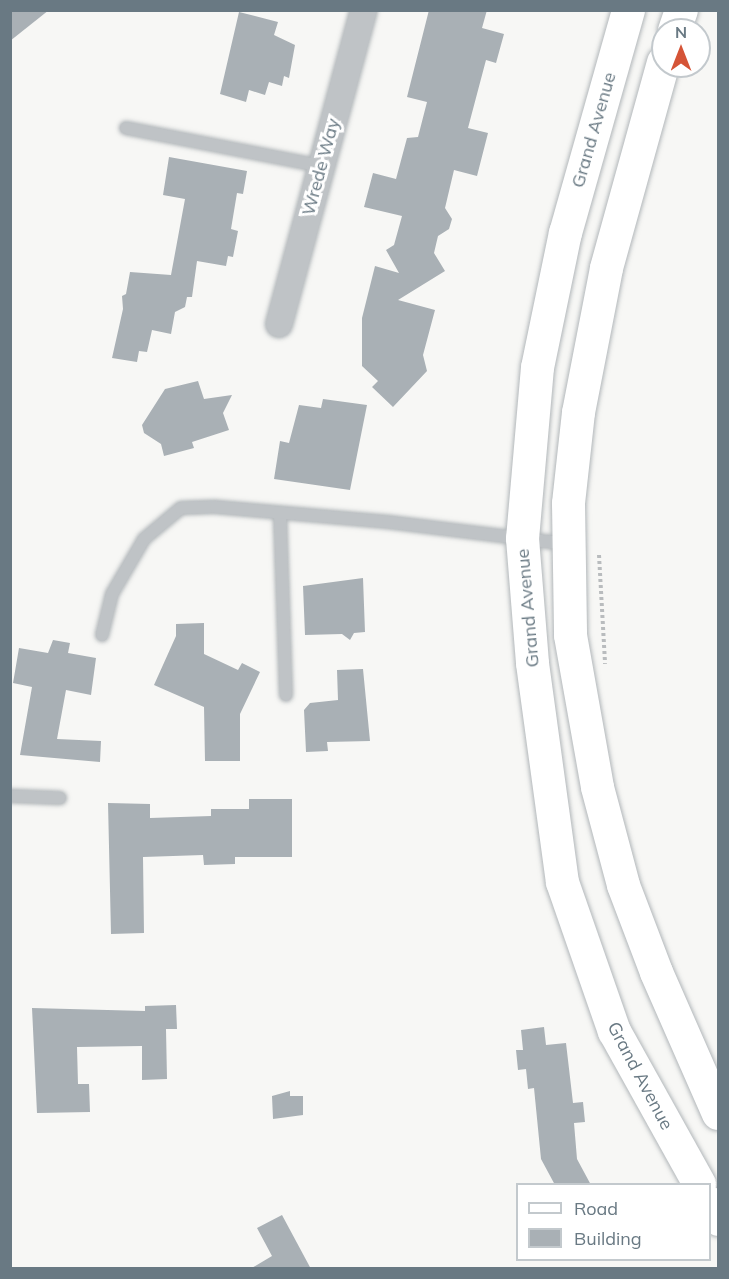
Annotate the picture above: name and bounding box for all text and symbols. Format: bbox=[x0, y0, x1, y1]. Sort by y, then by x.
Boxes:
north arrow bbox=[651, 18, 711, 78]
text: N bbox=[675, 22, 687, 42]
street label: Grand Avenue bbox=[567, 70, 621, 190]
street label: Wrede Way bbox=[298, 116, 344, 218]
street label: Grand Avenue bbox=[512, 548, 544, 668]
street label: Grand Avenue bbox=[602, 1018, 678, 1134]
legend bbox=[516, 1183, 711, 1261]
text: Road bbox=[574, 1197, 618, 1220]
text: Building bbox=[574, 1227, 642, 1250]

